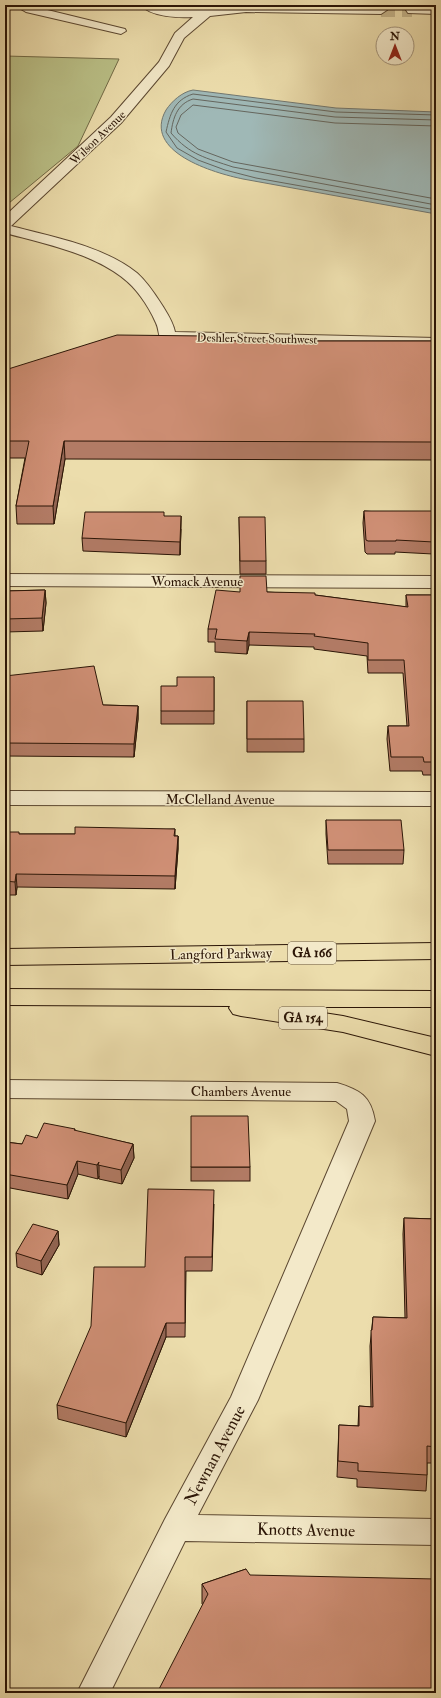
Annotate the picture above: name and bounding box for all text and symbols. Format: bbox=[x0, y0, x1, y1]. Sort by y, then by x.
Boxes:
north arrow bbox=[375, 26, 415, 66]
text: N bbox=[389, 30, 401, 43]
street label: Wilson Avenue bbox=[66, 108, 129, 169]
street label: Deshler Street Southwest bbox=[197, 330, 318, 348]
street label: Womack Avenue bbox=[150, 573, 243, 590]
street label: McClelland Avenue bbox=[165, 791, 275, 808]
road number: GA 166 bbox=[288, 942, 336, 964]
street label: Langford Parkway bbox=[170, 945, 273, 964]
road number: GA 154 bbox=[279, 1007, 327, 1029]
street label: Chambers Avenue bbox=[191, 1083, 291, 1100]
street label: Newnan Avenue bbox=[180, 1402, 250, 1508]
street label: Knotts Avenue bbox=[257, 1519, 355, 1541]

